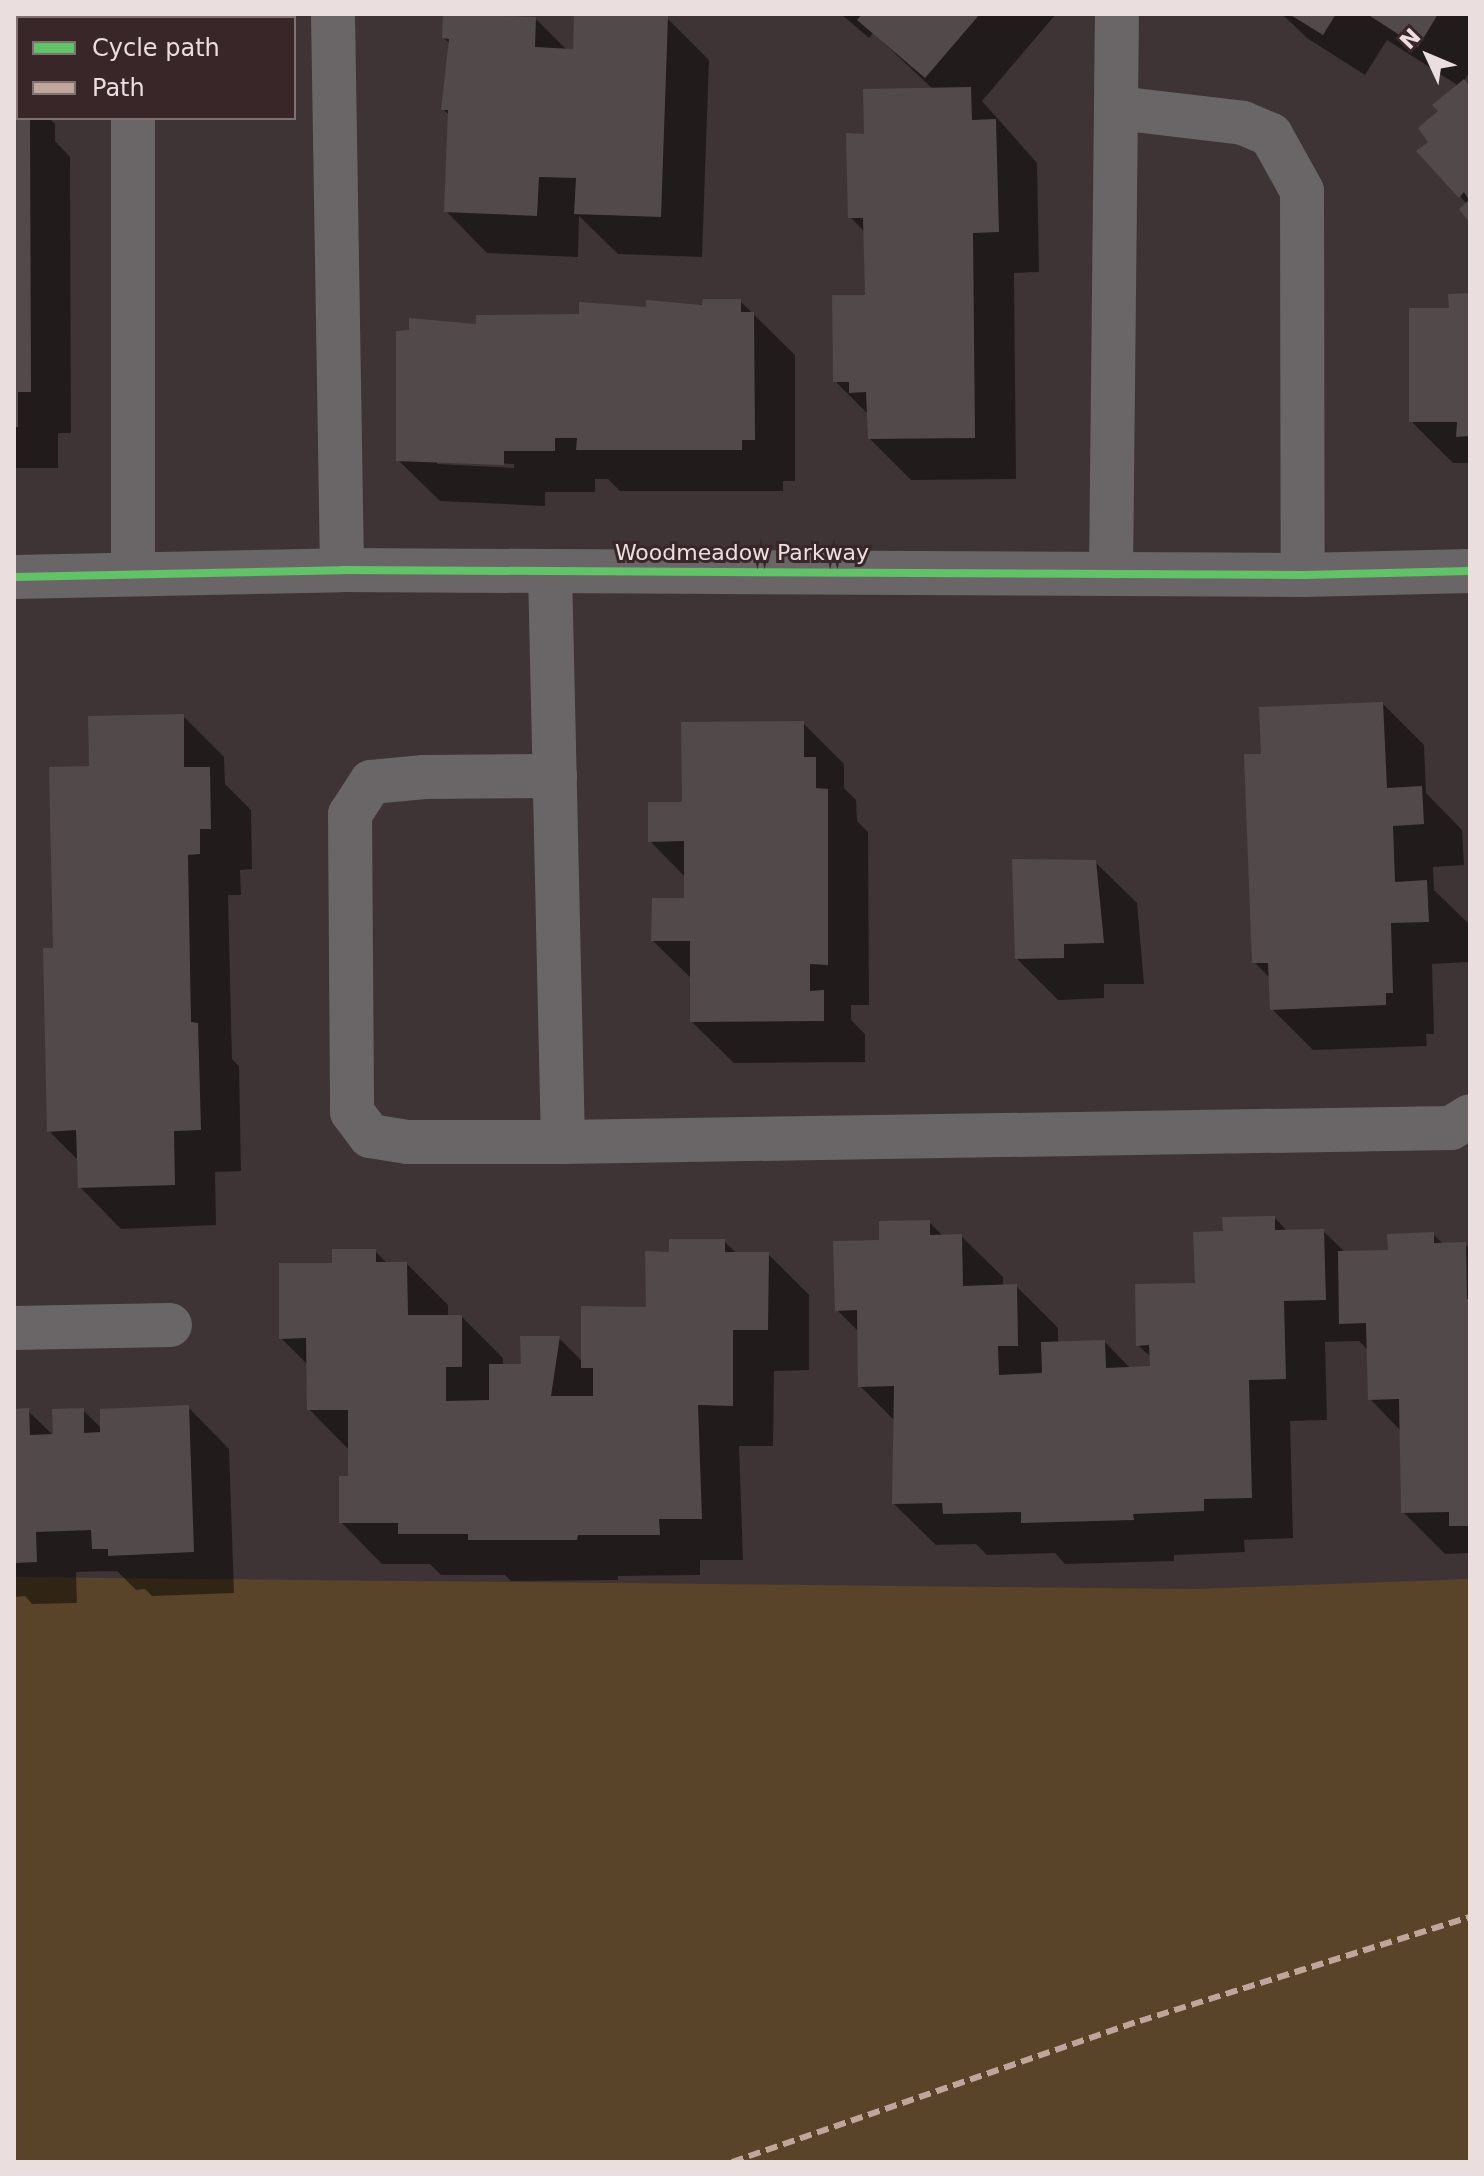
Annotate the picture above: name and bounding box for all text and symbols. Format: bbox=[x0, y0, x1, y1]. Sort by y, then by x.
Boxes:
legend bbox=[16, 16, 296, 120]
north arrow bbox=[1388, 16, 1468, 96]
text: N bbox=[1395, 24, 1426, 54]
text: Cycle path bbox=[92, 34, 220, 62]
text: Path bbox=[92, 74, 145, 102]
street label: Woodmeadow Parkway bbox=[615, 540, 869, 566]

